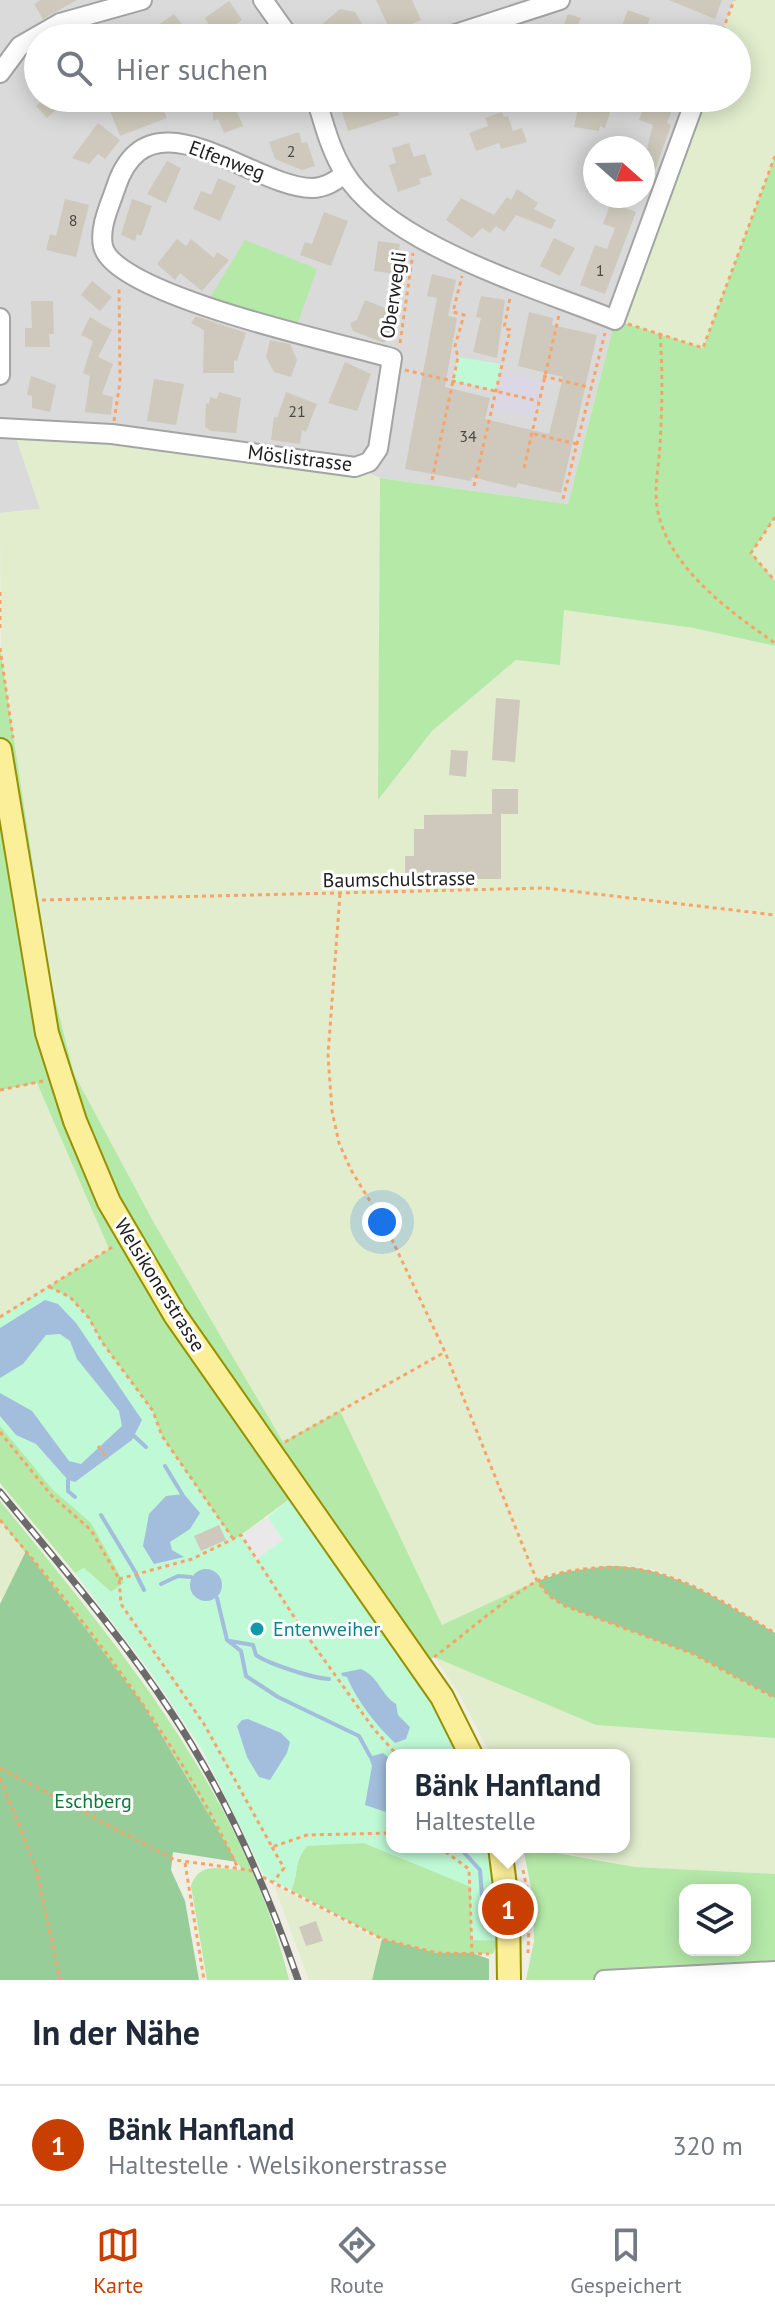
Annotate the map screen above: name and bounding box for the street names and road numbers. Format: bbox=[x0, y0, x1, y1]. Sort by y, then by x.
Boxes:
street label: Elfenweg bbox=[185, 134, 269, 186]
street label: Oberwegli bbox=[374, 250, 412, 340]
street label: Möslistrasse bbox=[246, 439, 354, 477]
street label: Baumschulstrasse bbox=[323, 865, 475, 893]
street label: Welsikonerstrasse bbox=[109, 1213, 211, 1357]

